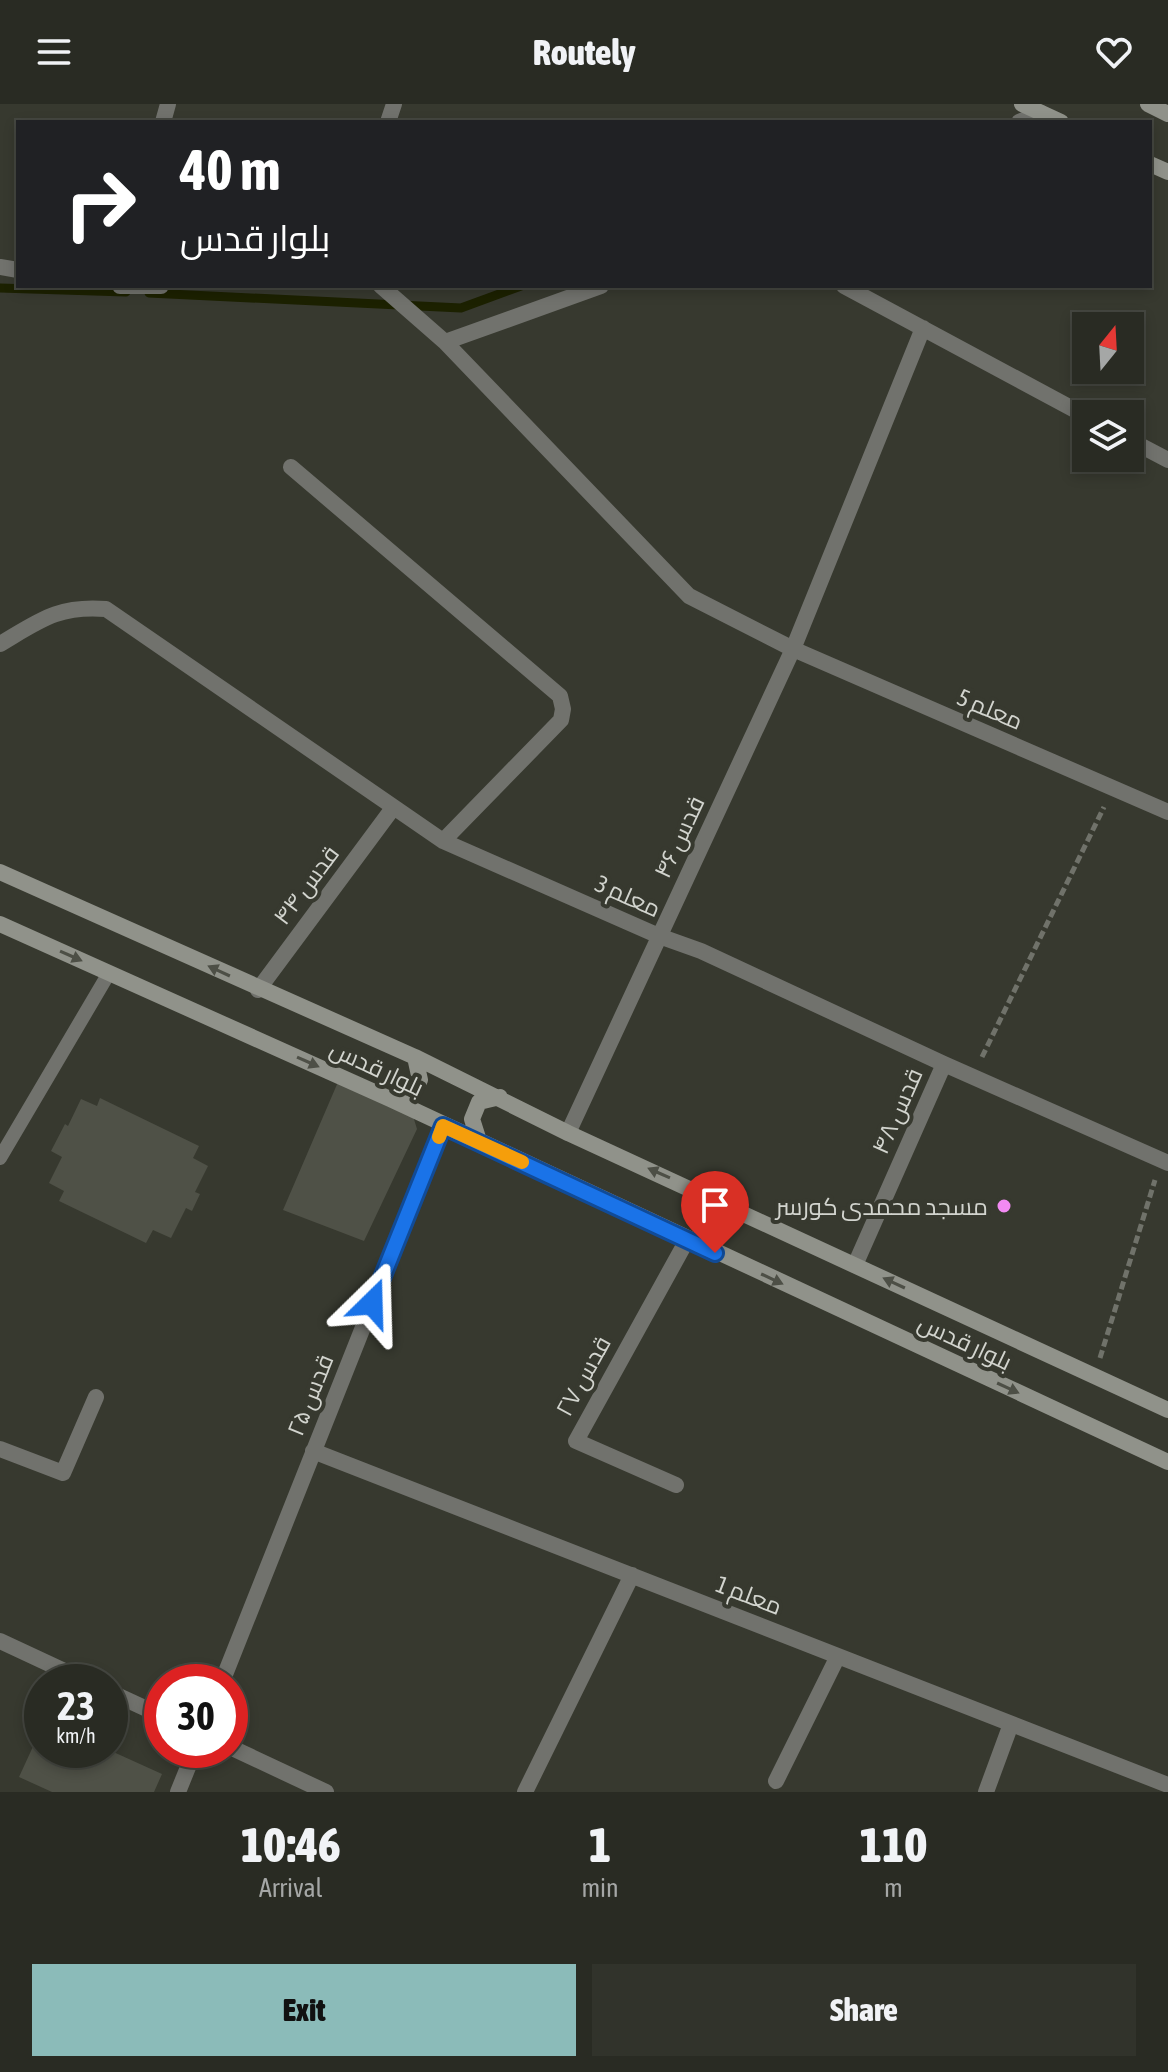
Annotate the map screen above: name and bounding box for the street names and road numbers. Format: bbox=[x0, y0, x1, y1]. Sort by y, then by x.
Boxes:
street label: معلم 5 bbox=[952, 683, 1027, 738]
street label: قدس ۴۶ bbox=[648, 792, 711, 883]
street label: قدس ۴۴ bbox=[268, 840, 345, 930]
street label: معلم 3 bbox=[590, 870, 665, 925]
street label: بلوار قدس bbox=[325, 1035, 428, 1102]
street label: قدس ۴۸ bbox=[866, 1064, 929, 1158]
street label: بلوار قدس bbox=[913, 1309, 1016, 1376]
street label: قدس ۲۷ bbox=[550, 1331, 617, 1421]
street label: قدس ۲۵ bbox=[281, 1350, 339, 1440]
street label: معلم 1 bbox=[711, 1570, 786, 1623]

